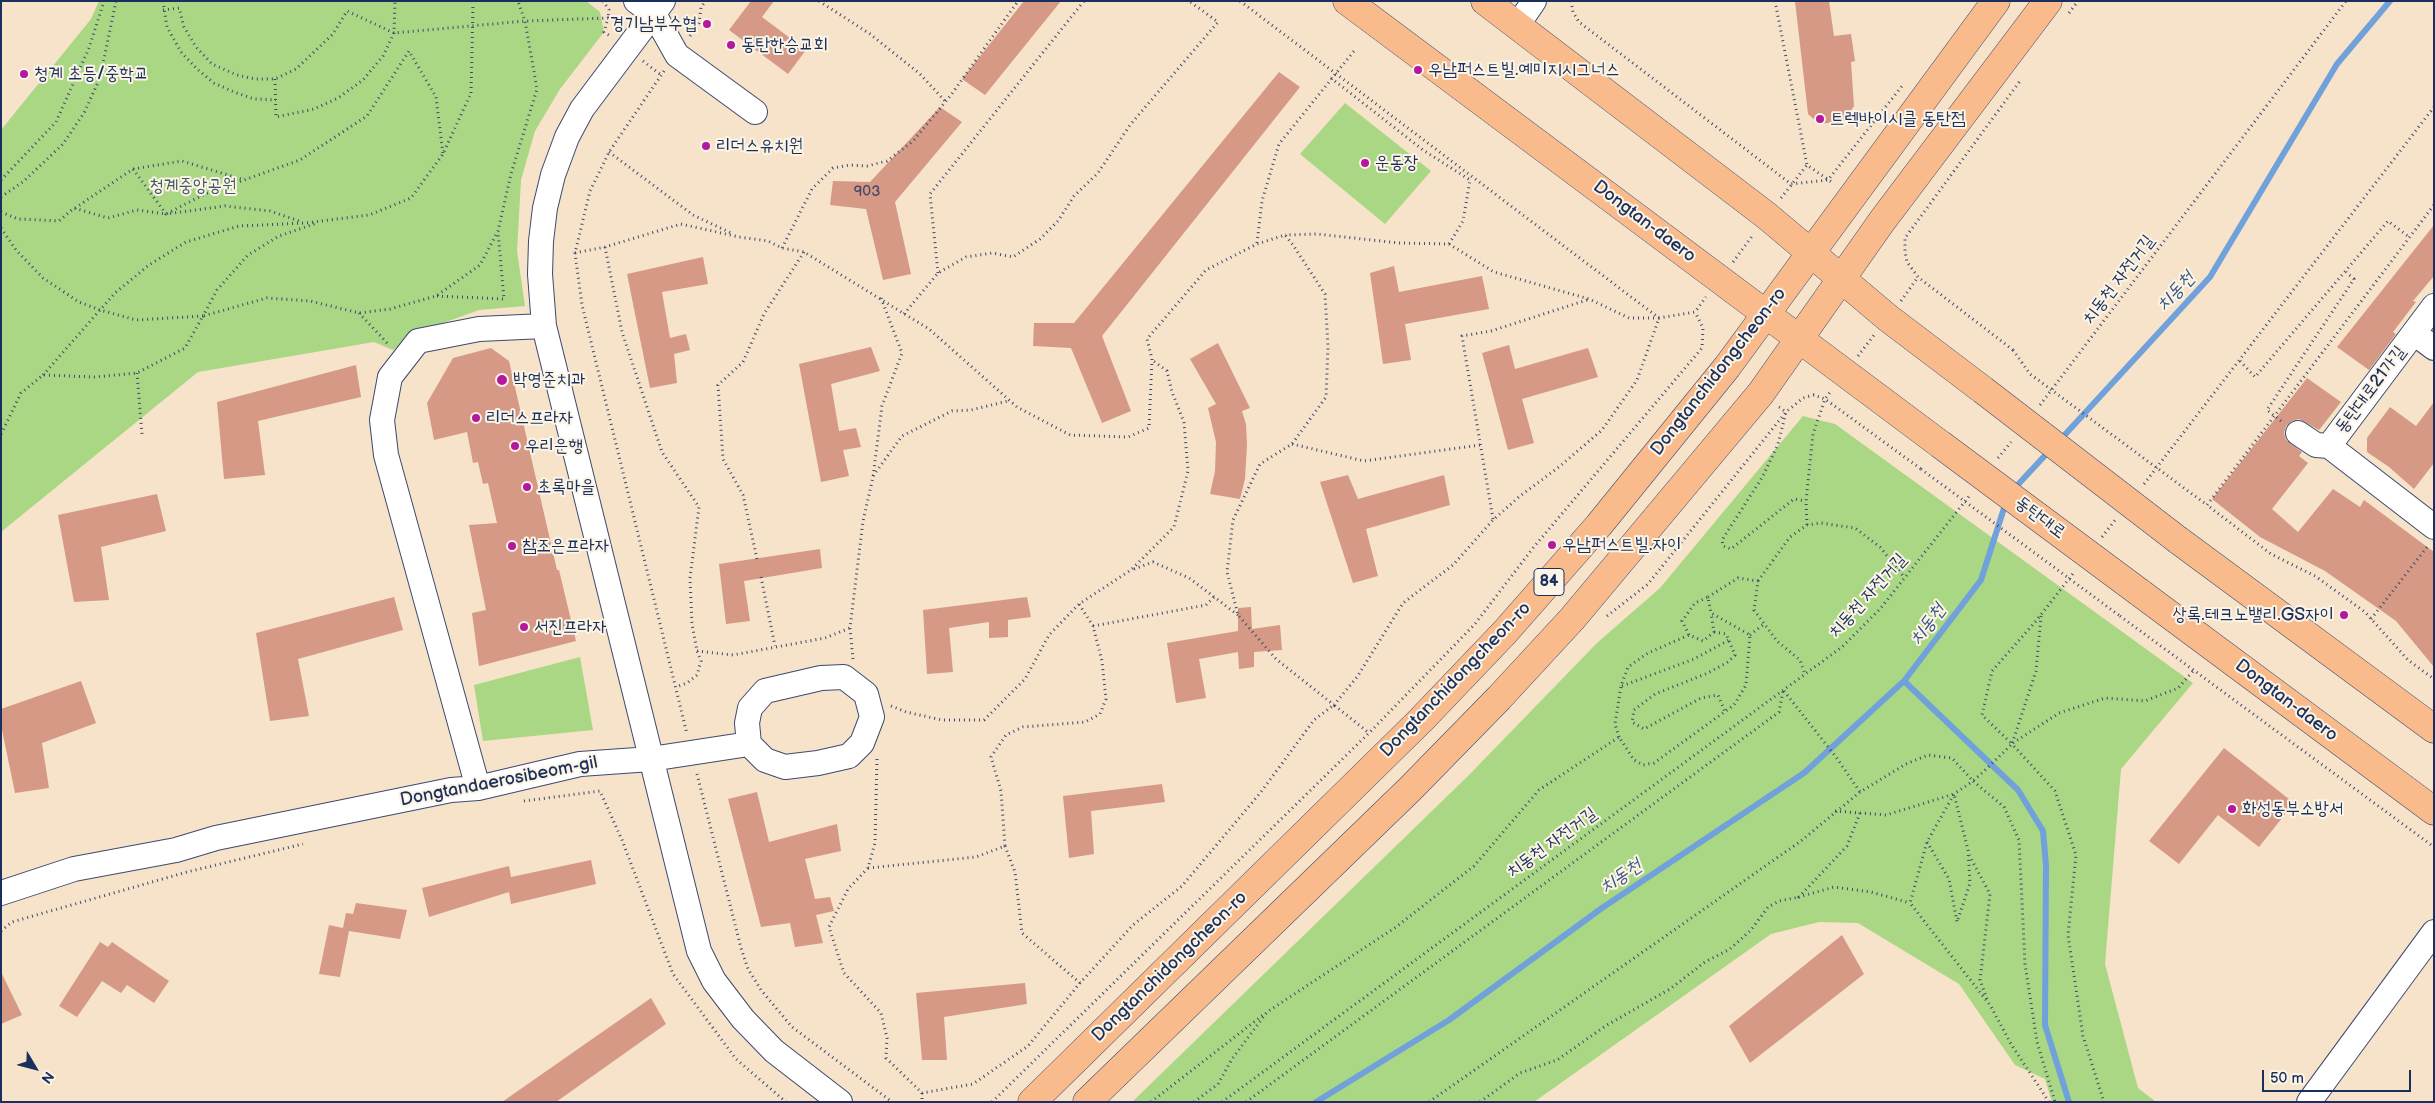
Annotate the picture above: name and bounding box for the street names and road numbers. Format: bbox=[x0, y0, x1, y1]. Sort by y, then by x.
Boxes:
street label: Dongtan-daero bbox=[1588, 176, 1700, 268]
street label: 치동천 자전거길 bbox=[2078, 231, 2160, 329]
street label: Dongtanchidongcheon-ro bbox=[1647, 284, 1791, 460]
street label: 동탄대로21가길 bbox=[2331, 342, 2411, 438]
street label: 동탄대로 bbox=[2010, 492, 2070, 544]
street label: 치동천 자전거길 bbox=[1824, 549, 1912, 643]
road number: 84 bbox=[1534, 568, 1564, 596]
street label: Dongtanchidongcheon-ro bbox=[1376, 598, 1536, 762]
street label: Dongtan-daero bbox=[2230, 655, 2342, 747]
street label: Dongtandaerosibeom-gil bbox=[398, 752, 600, 812]
street label: 치동천 자전거길 bbox=[1503, 803, 1601, 883]
street label: Dongtanchidongcheon-ro bbox=[1088, 887, 1252, 1047]

